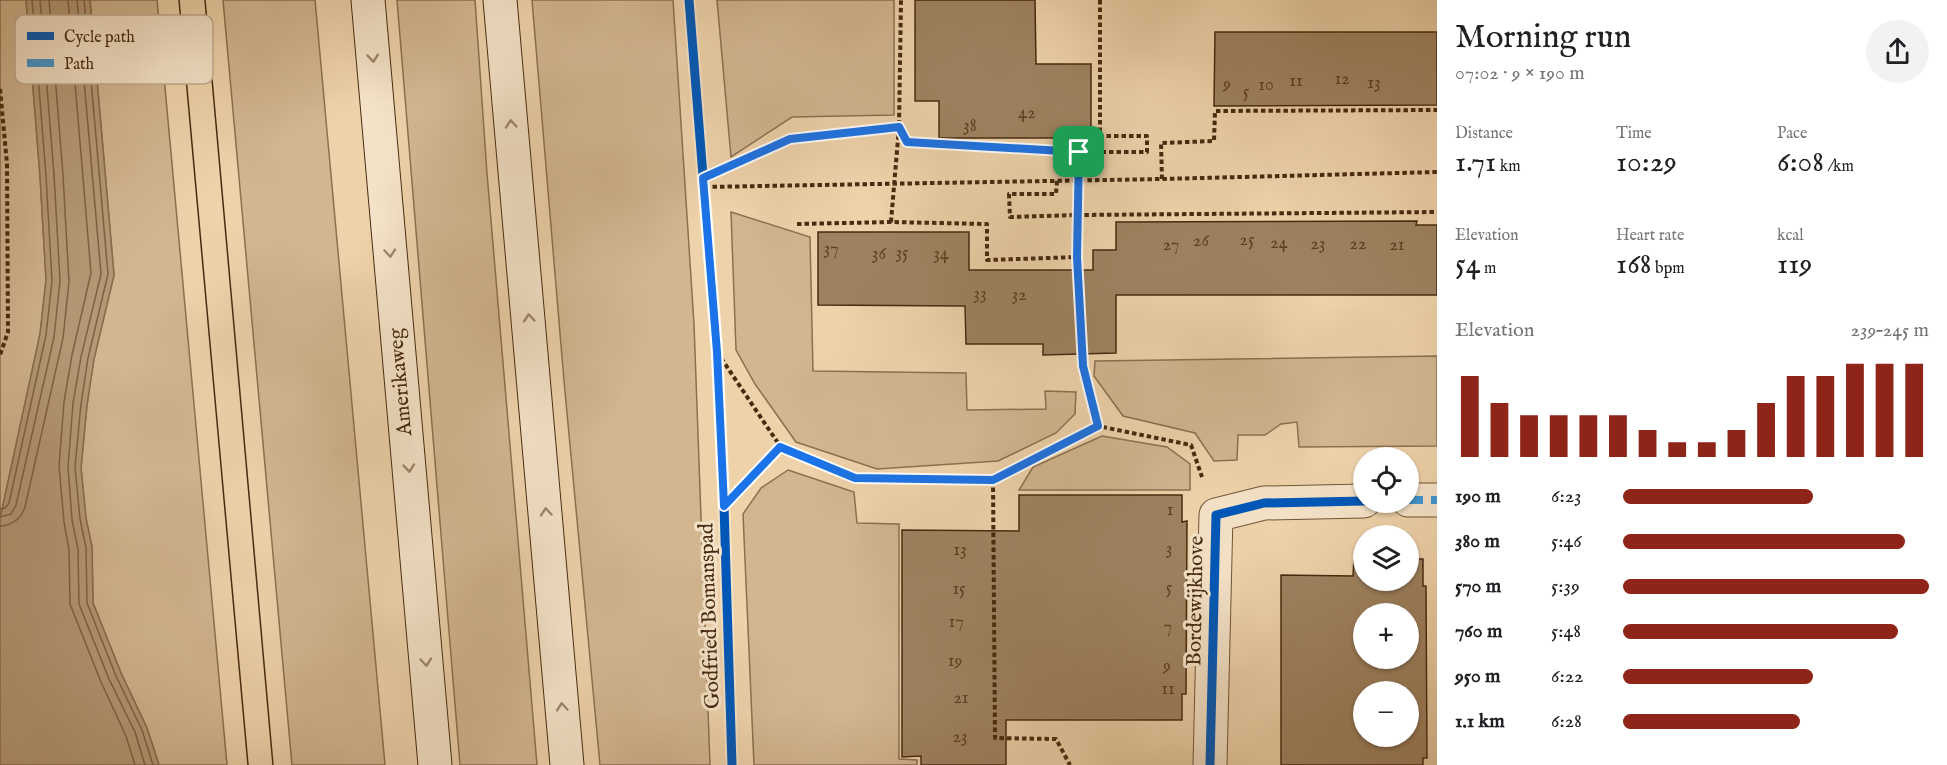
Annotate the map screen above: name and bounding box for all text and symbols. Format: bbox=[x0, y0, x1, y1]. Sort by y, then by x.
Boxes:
legend bbox=[15, 15, 213, 84]
text: Morning run bbox=[1455, 17, 1631, 59]
button: share bbox=[1866, 20, 1929, 83]
text: Cycle path bbox=[64, 28, 135, 48]
one-way arrow bbox=[366, 54, 379, 63]
text: Path bbox=[64, 55, 95, 75]
text: 07:02 · 9 × 190 m bbox=[1455, 61, 1585, 86]
house number: 12 bbox=[1334, 68, 1350, 91]
house number: 11 bbox=[1289, 70, 1303, 93]
house number: 13 bbox=[1367, 72, 1381, 95]
house number: 9 bbox=[1222, 73, 1231, 96]
house number: 10 bbox=[1258, 74, 1274, 97]
house number: 5 bbox=[1243, 81, 1250, 104]
house number: 42 bbox=[1018, 102, 1036, 125]
house number: 38 bbox=[963, 115, 977, 138]
one-way arrow bbox=[505, 119, 518, 128]
text: Distance bbox=[1455, 124, 1513, 144]
text: Time bbox=[1616, 124, 1652, 144]
text: Pace bbox=[1777, 124, 1807, 144]
pin bbox=[1053, 126, 1104, 177]
icon: arrive bbox=[1062, 135, 1095, 168]
text: 1.71 bbox=[1455, 144, 1496, 182]
text: 10:29 bbox=[1616, 144, 1677, 182]
text: 6:08 bbox=[1777, 144, 1824, 182]
text: km bbox=[1496, 157, 1521, 177]
text: /km bbox=[1824, 157, 1854, 177]
text: Elevation bbox=[1455, 226, 1518, 246]
text: Heart rate bbox=[1616, 226, 1684, 246]
text: kcal bbox=[1777, 226, 1804, 246]
house number: 25 bbox=[1240, 229, 1255, 252]
house number: 26 bbox=[1193, 230, 1209, 253]
house number: 24 bbox=[1270, 232, 1288, 255]
house number: 23 bbox=[1310, 233, 1326, 256]
house number: 22 bbox=[1350, 233, 1366, 256]
house number: 27 bbox=[1163, 234, 1179, 257]
house number: 21 bbox=[1389, 234, 1405, 257]
house number: 37 bbox=[823, 238, 839, 261]
house number: 35 bbox=[895, 242, 909, 265]
house number: 36 bbox=[872, 243, 887, 266]
house number: 34 bbox=[933, 243, 949, 266]
text: 54 bbox=[1455, 246, 1480, 284]
text: 168 bbox=[1616, 246, 1652, 284]
text: 119 bbox=[1777, 246, 1812, 284]
one-way arrow bbox=[383, 248, 396, 257]
text: m bbox=[1480, 259, 1496, 279]
text: bpm bbox=[1652, 259, 1685, 279]
house number: 33 bbox=[973, 283, 987, 306]
house number: 32 bbox=[1011, 284, 1027, 307]
one-way arrow bbox=[523, 314, 536, 323]
text: Elevation bbox=[1455, 318, 1534, 343]
text: 239–245 m bbox=[1851, 318, 1929, 343]
street label: Amerikaweg bbox=[383, 326, 419, 438]
map controls bbox=[1353, 447, 1419, 747]
button: locate bbox=[1353, 447, 1419, 513]
one-way arrow bbox=[402, 463, 415, 472]
text: 190 m bbox=[1455, 484, 1501, 509]
text: 6:23 bbox=[1551, 484, 1582, 509]
house number: 1 bbox=[1167, 499, 1173, 522]
one-way arrow bbox=[540, 508, 553, 517]
street label: Godfried Bomanspad bbox=[693, 522, 727, 710]
button: layers bbox=[1353, 525, 1419, 591]
text: 380 m bbox=[1455, 529, 1500, 554]
text: 5:46 bbox=[1551, 529, 1582, 554]
street label: Bordewijkhove bbox=[1181, 535, 1211, 666]
house number: 3 bbox=[1166, 538, 1172, 561]
house number: 13 bbox=[953, 539, 967, 562]
text: 570 m bbox=[1455, 574, 1501, 599]
text: 5:39 bbox=[1551, 574, 1580, 599]
house number: 5 bbox=[1166, 577, 1173, 600]
house number: 15 bbox=[952, 578, 966, 601]
button: + bbox=[1353, 603, 1419, 669]
house number: 17 bbox=[948, 611, 964, 634]
house number: 7 bbox=[1164, 616, 1172, 639]
text: 760 m bbox=[1455, 619, 1502, 644]
text: 5:48 bbox=[1551, 619, 1581, 644]
house number: 19 bbox=[948, 650, 962, 673]
house number: 9 bbox=[1162, 655, 1171, 678]
one-way arrow bbox=[419, 657, 432, 666]
text: 950 m bbox=[1455, 664, 1501, 689]
text: 6:22 bbox=[1551, 664, 1583, 689]
house number: 11 bbox=[1161, 678, 1175, 701]
button: − bbox=[1353, 681, 1419, 747]
house number: 21 bbox=[953, 687, 969, 710]
one-way arrow bbox=[556, 702, 569, 711]
text: 1.1 km bbox=[1455, 709, 1505, 734]
text: 6:28 bbox=[1551, 709, 1582, 734]
house number: 23 bbox=[952, 726, 968, 749]

